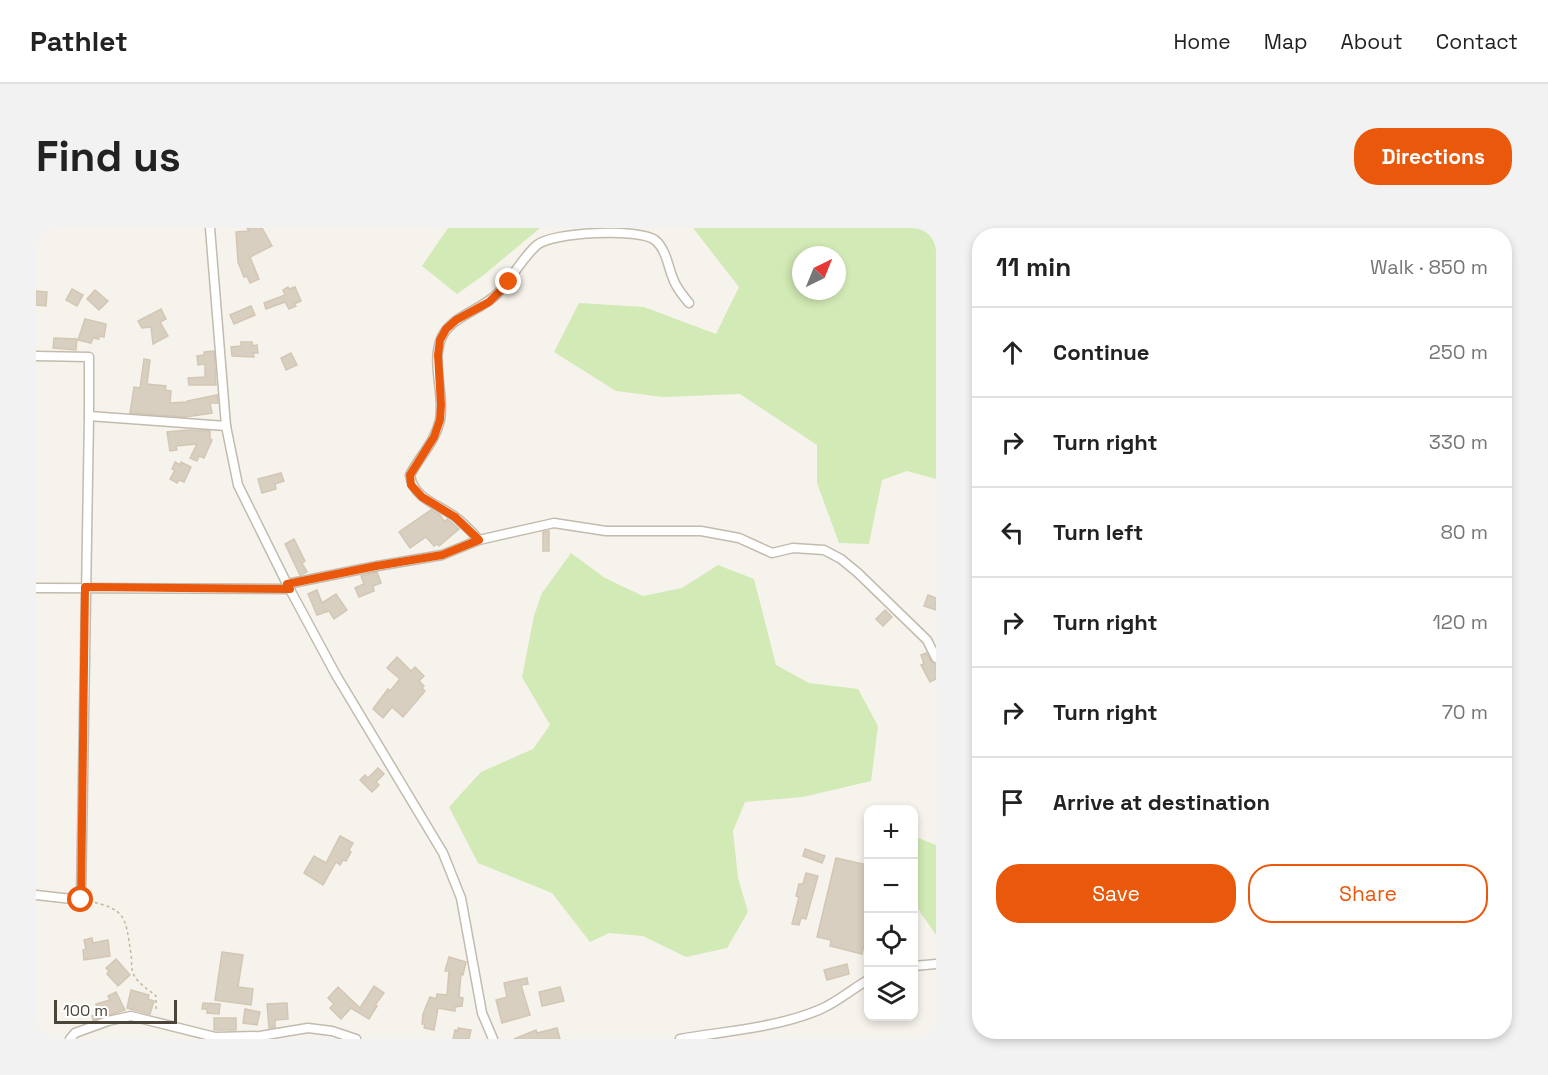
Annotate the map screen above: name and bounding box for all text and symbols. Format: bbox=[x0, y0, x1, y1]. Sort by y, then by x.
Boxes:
text: Pathlet bbox=[30, 23, 128, 59]
text: Home bbox=[1173, 28, 1231, 55]
text: Map bbox=[1264, 28, 1308, 55]
text: About bbox=[1341, 28, 1403, 55]
text: Contact bbox=[1436, 28, 1518, 55]
button: Directions bbox=[1354, 128, 1512, 185]
text: Find us bbox=[36, 130, 181, 183]
north arrow bbox=[792, 246, 846, 300]
text: 11 min bbox=[996, 250, 1071, 284]
text: Walk · 850 m bbox=[1370, 254, 1488, 280]
route end bbox=[495, 268, 521, 294]
icon: ahead bbox=[996, 336, 1029, 369]
text: Continue bbox=[1053, 338, 1149, 366]
text: 250 m bbox=[1429, 339, 1488, 365]
icon: right bbox=[996, 426, 1029, 459]
text: Turn right bbox=[1053, 428, 1158, 456]
text: 330 m bbox=[1429, 429, 1488, 455]
icon: left bbox=[996, 516, 1029, 549]
text: Turn left bbox=[1053, 518, 1143, 546]
text: 80 m bbox=[1440, 519, 1488, 545]
icon: right bbox=[996, 606, 1029, 639]
text: Turn right bbox=[1053, 608, 1158, 636]
text: 120 m bbox=[1432, 609, 1488, 635]
icon: right bbox=[996, 696, 1029, 729]
text: Turn right bbox=[1053, 698, 1158, 726]
text: 70 m bbox=[1442, 699, 1488, 725]
icon: arrive bbox=[996, 786, 1029, 819]
text: Arrive at destination bbox=[1053, 788, 1270, 816]
map controls bbox=[864, 805, 918, 1021]
button: + bbox=[864, 805, 918, 859]
button: − bbox=[864, 859, 918, 913]
button: Save bbox=[996, 864, 1236, 923]
button: Share bbox=[1248, 864, 1488, 923]
route start bbox=[67, 886, 93, 912]
button: locate bbox=[864, 913, 918, 967]
button: layers bbox=[864, 967, 918, 1021]
scale bar bbox=[54, 997, 177, 1024]
text: 100 m bbox=[63, 1000, 108, 1021]

